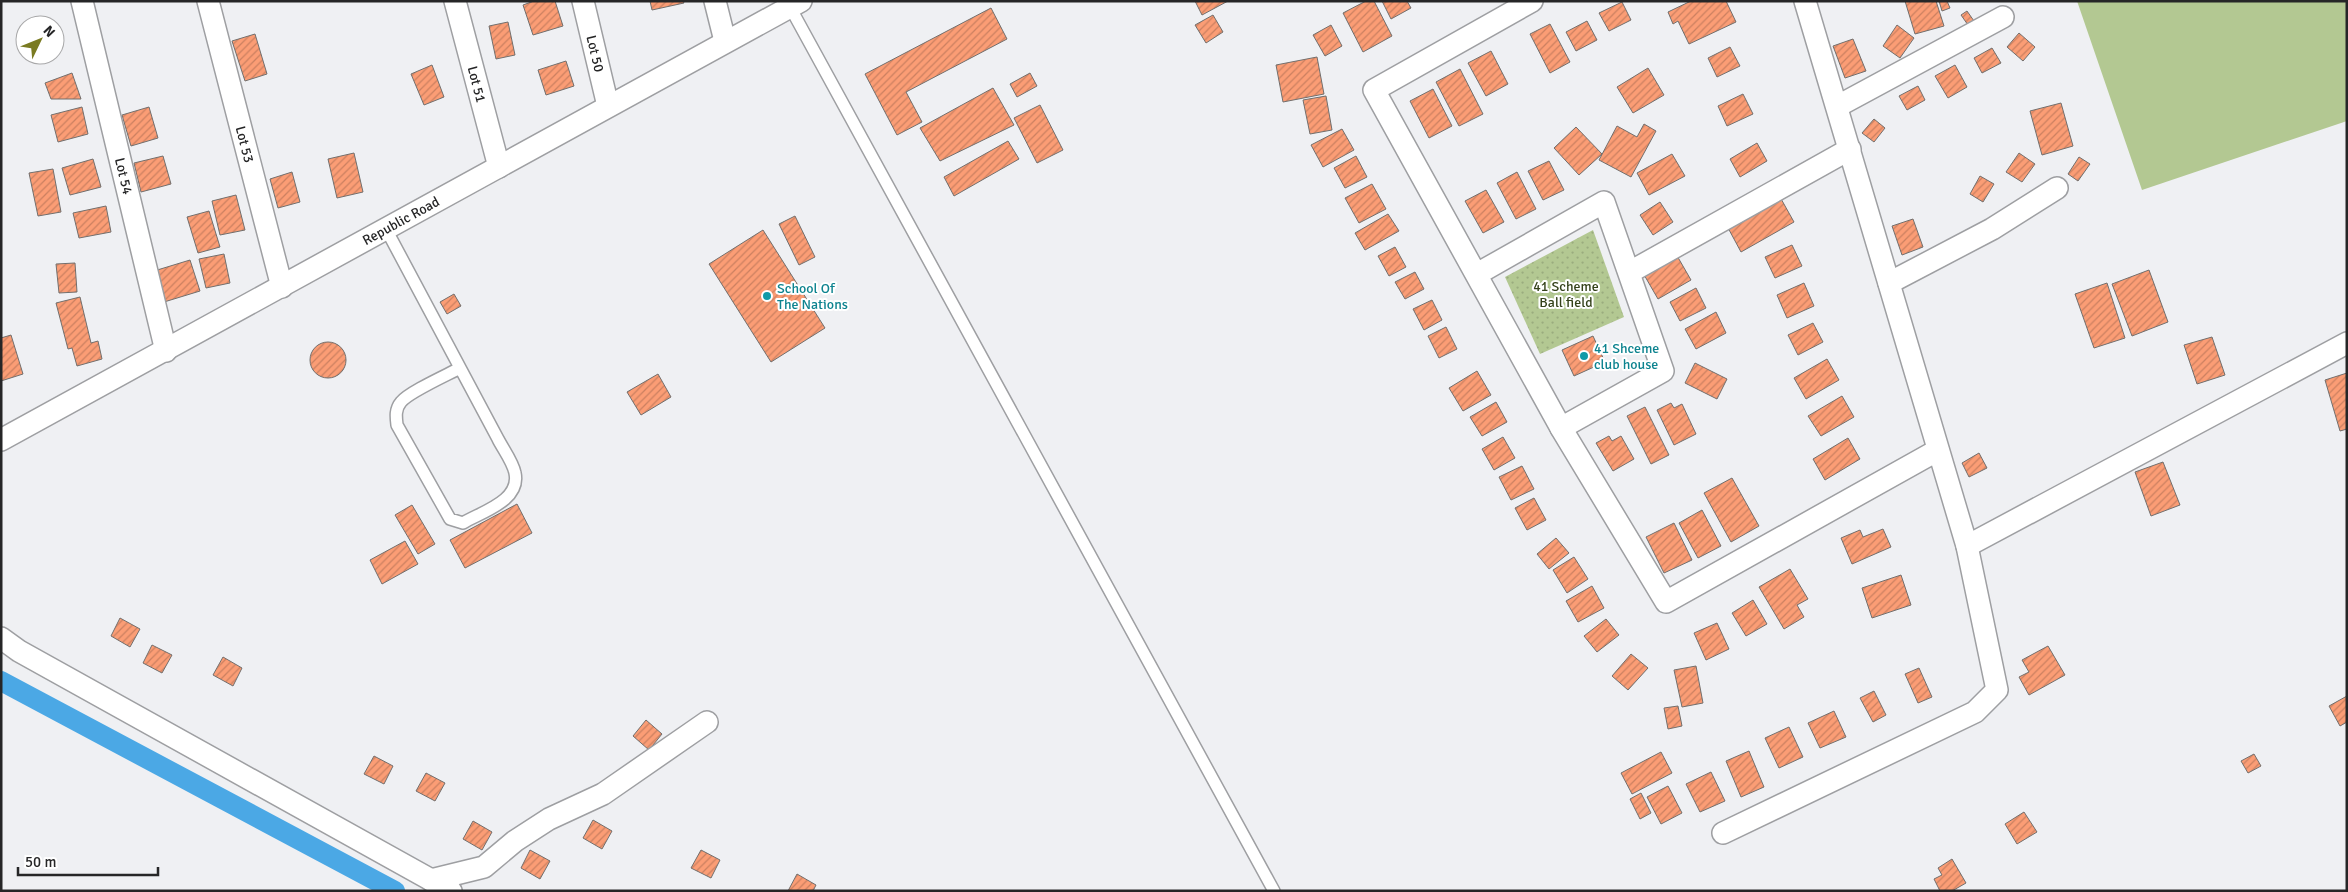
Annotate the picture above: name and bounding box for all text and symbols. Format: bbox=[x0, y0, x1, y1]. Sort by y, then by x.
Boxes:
north arrow bbox=[15, 15, 65, 65]
text: N bbox=[40, 22, 59, 41]
street label: Lot 50 bbox=[582, 34, 608, 74]
street label: Lot 51 bbox=[464, 64, 490, 104]
street label: Lot 53 bbox=[232, 124, 257, 165]
street label: Lot 54 bbox=[111, 156, 136, 197]
street label: Republic Road bbox=[360, 193, 442, 249]
park label: 41 Scheme Ball field bbox=[1533, 278, 1599, 311]
place label: School Of The Nations bbox=[777, 280, 848, 313]
marker: School Of The Nations bbox=[761, 290, 773, 302]
place label: 41 Shceme club house bbox=[1594, 340, 1659, 373]
marker: 41 Shceme club house bbox=[1578, 350, 1590, 362]
scale bar bbox=[18, 844, 158, 876]
text: 50 m bbox=[25, 853, 56, 871]

